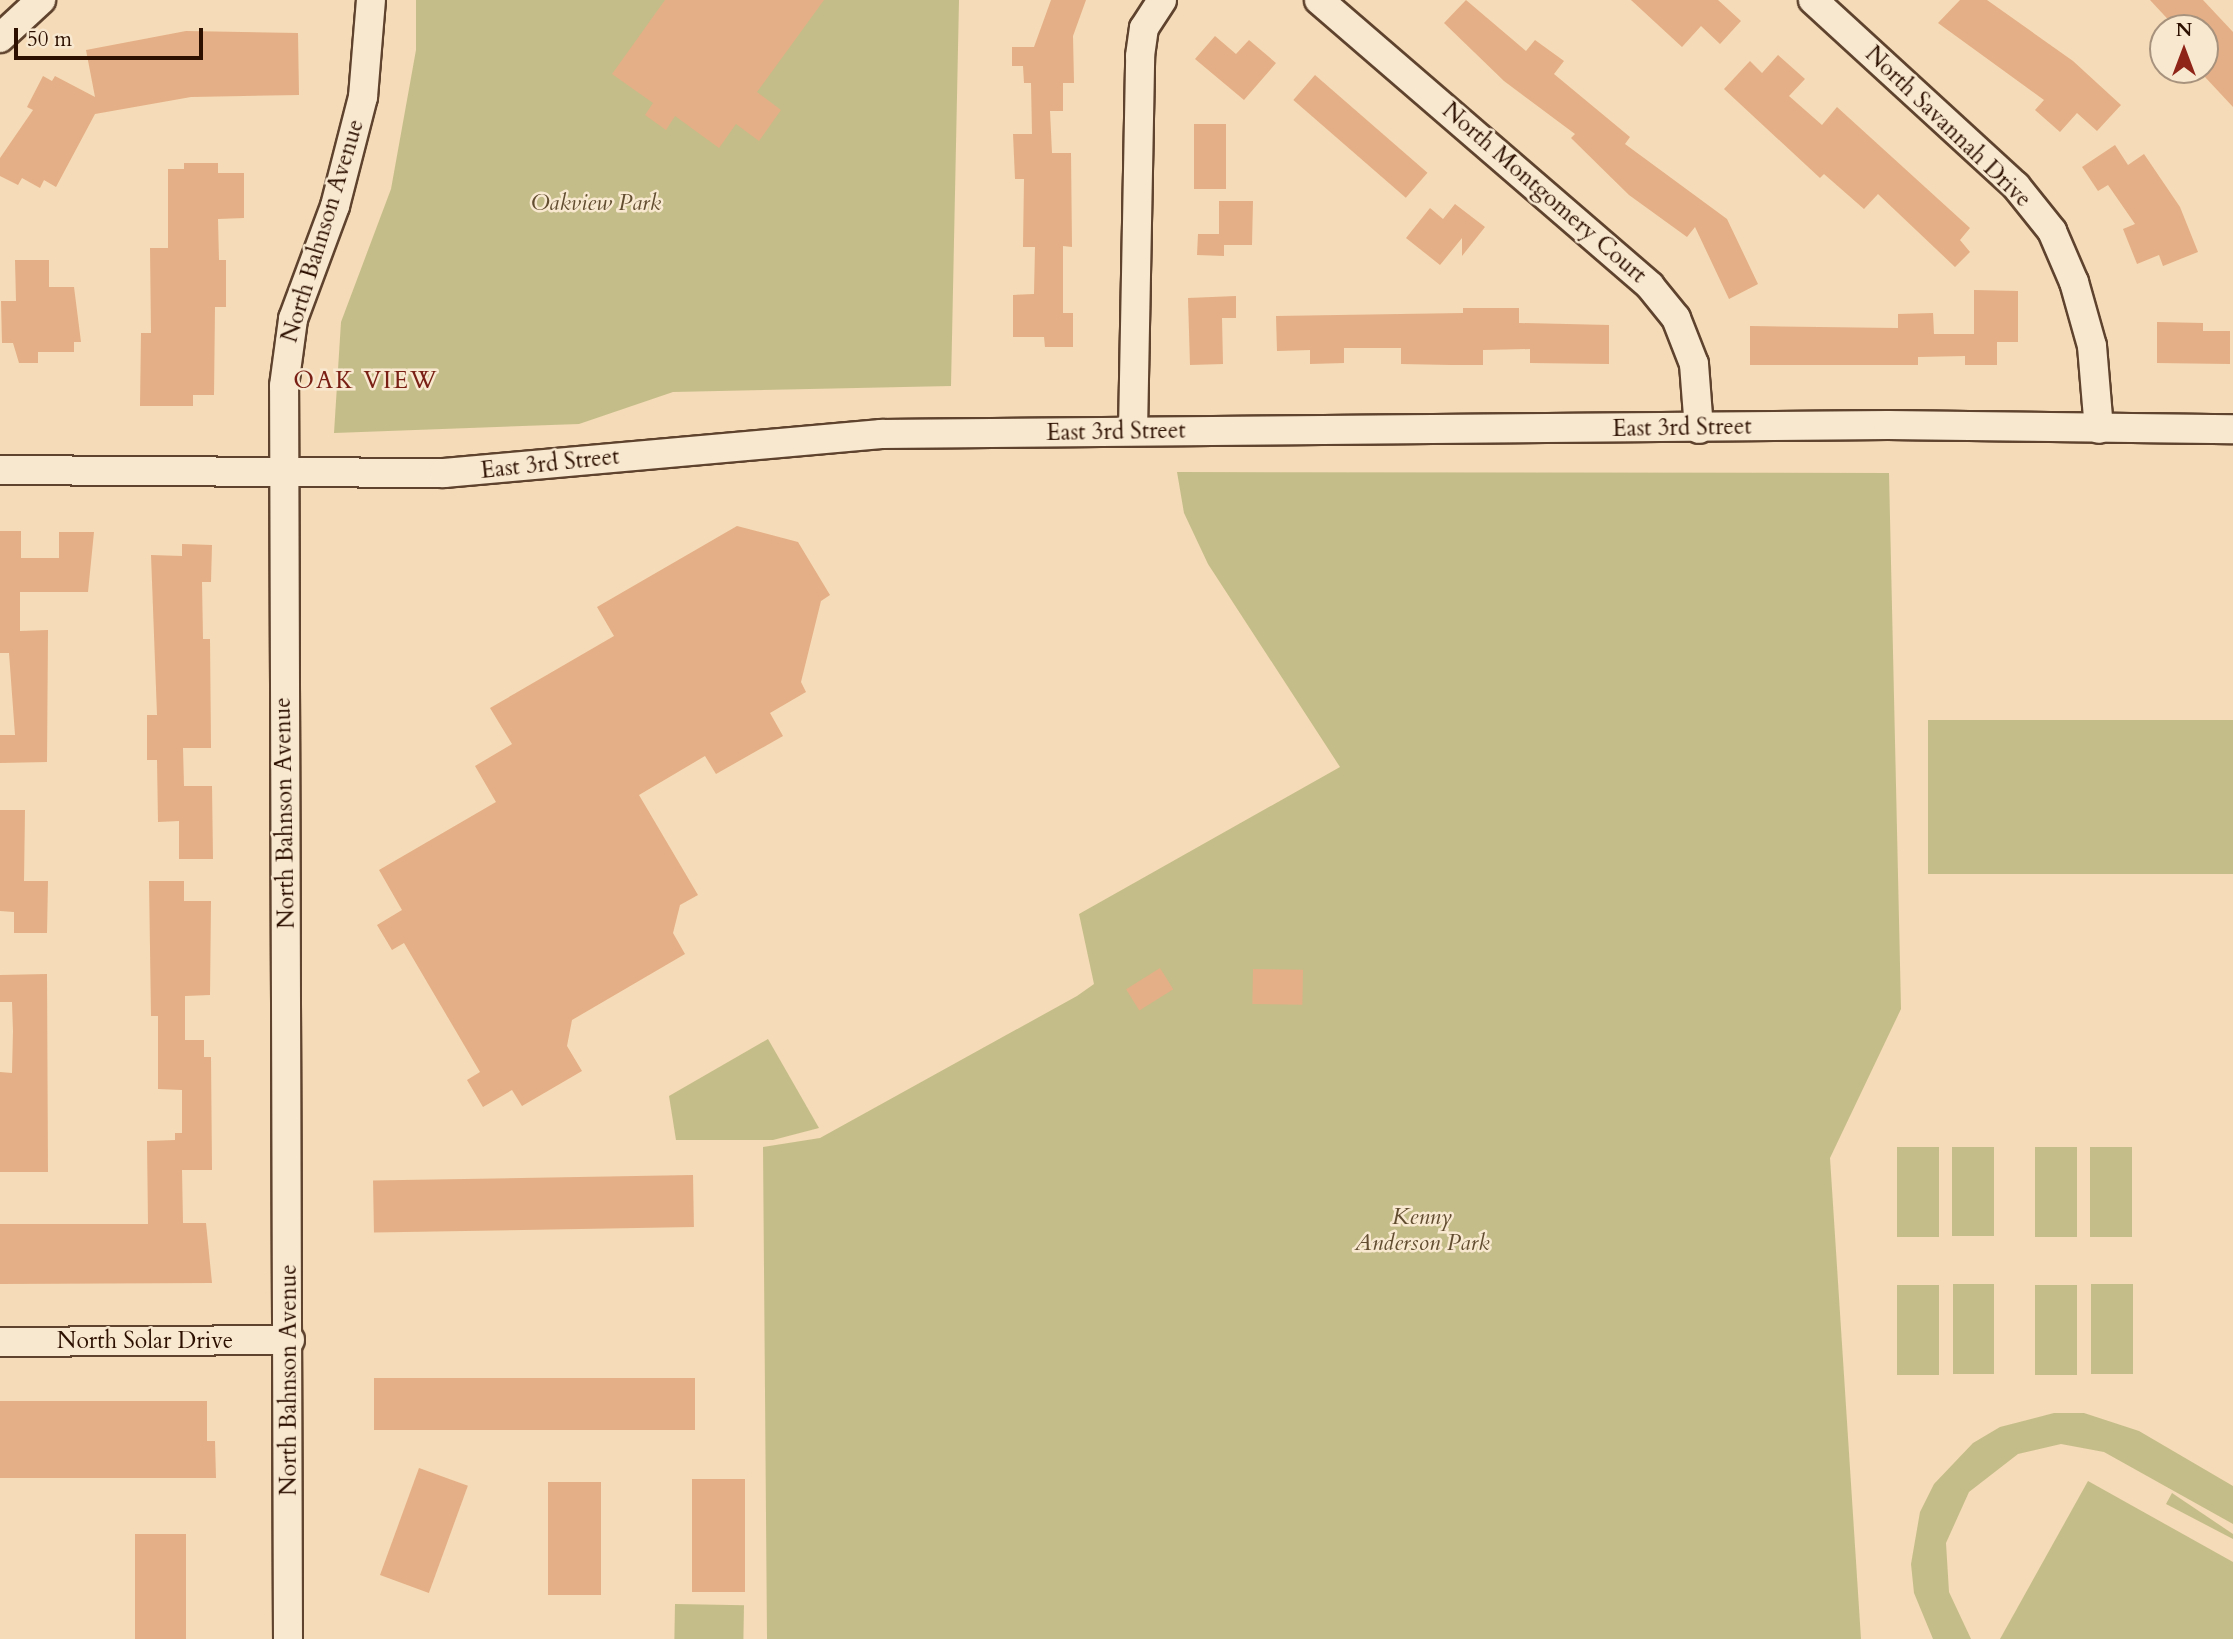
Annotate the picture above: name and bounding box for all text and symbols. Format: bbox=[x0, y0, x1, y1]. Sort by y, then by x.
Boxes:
scale bar bbox=[18, 14, 206, 58]
north arrow bbox=[2149, 14, 2219, 84]
text: N bbox=[2176, 17, 2192, 43]
text: 50 m bbox=[27, 25, 72, 54]
street label: North Savannah Drive bbox=[1859, 41, 2037, 213]
street label: North Montgomery Court bbox=[1436, 97, 1652, 289]
street label: North Bahnson Avenue bbox=[276, 116, 370, 346]
park label: Oakview Park bbox=[531, 189, 661, 217]
district label: OAK VIEW bbox=[294, 367, 438, 395]
street label: East 3rd Street bbox=[1612, 413, 1752, 443]
street label: East 3rd Street bbox=[1046, 417, 1186, 447]
street label: East 3rd Street bbox=[479, 443, 621, 485]
street label: North Bahnson Avenue bbox=[269, 697, 301, 929]
park label: Kenny Anderson Park bbox=[1354, 1203, 1490, 1257]
street label: North Bahnson Avenue bbox=[275, 1264, 303, 1496]
street label: North Solar Drive bbox=[57, 1327, 233, 1355]

